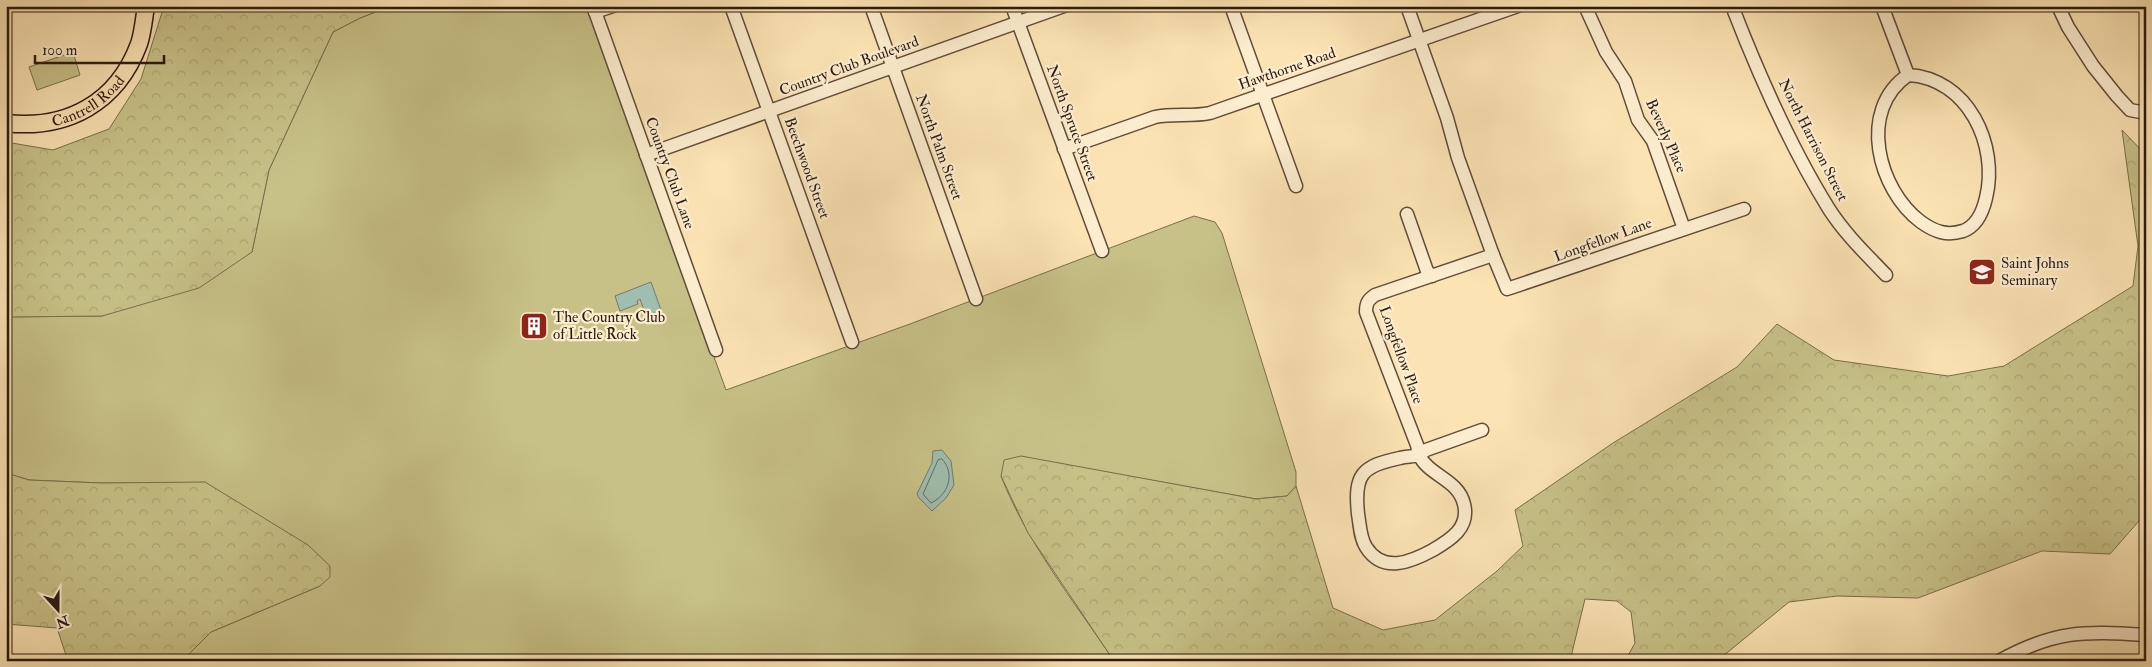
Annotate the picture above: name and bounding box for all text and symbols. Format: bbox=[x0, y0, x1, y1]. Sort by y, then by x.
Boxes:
scale bar bbox=[35, 32, 164, 64]
street label: Country Club Boulevard bbox=[777, 32, 922, 100]
text: 100 m bbox=[42, 41, 78, 60]
street label: Hawthorne Road bbox=[1236, 43, 1339, 95]
street label: North Spruce Street bbox=[1041, 62, 1102, 184]
street label: Cantrell Road bbox=[50, 71, 129, 131]
street label: North Harrison Street bbox=[1774, 76, 1852, 204]
street label: North Palm Street bbox=[911, 92, 967, 203]
street label: Beverly Place bbox=[1641, 96, 1691, 176]
street label: Country Club Lane bbox=[641, 114, 699, 232]
street label: Beechwood Street bbox=[780, 115, 834, 221]
street label: Longfellow Lane bbox=[1552, 214, 1654, 266]
place label: Saint Johns Seminary bbox=[2001, 254, 2069, 290]
school or university icon: Saint Johns Seminary bbox=[1967, 257, 1997, 287]
street label: Longfellow Place bbox=[1375, 304, 1427, 406]
place label: The Country Club of Little Rock bbox=[553, 308, 665, 344]
building icon: The Country Club of Little Rock bbox=[519, 311, 549, 341]
north arrow bbox=[32, 584, 82, 634]
text: N bbox=[53, 611, 72, 632]

